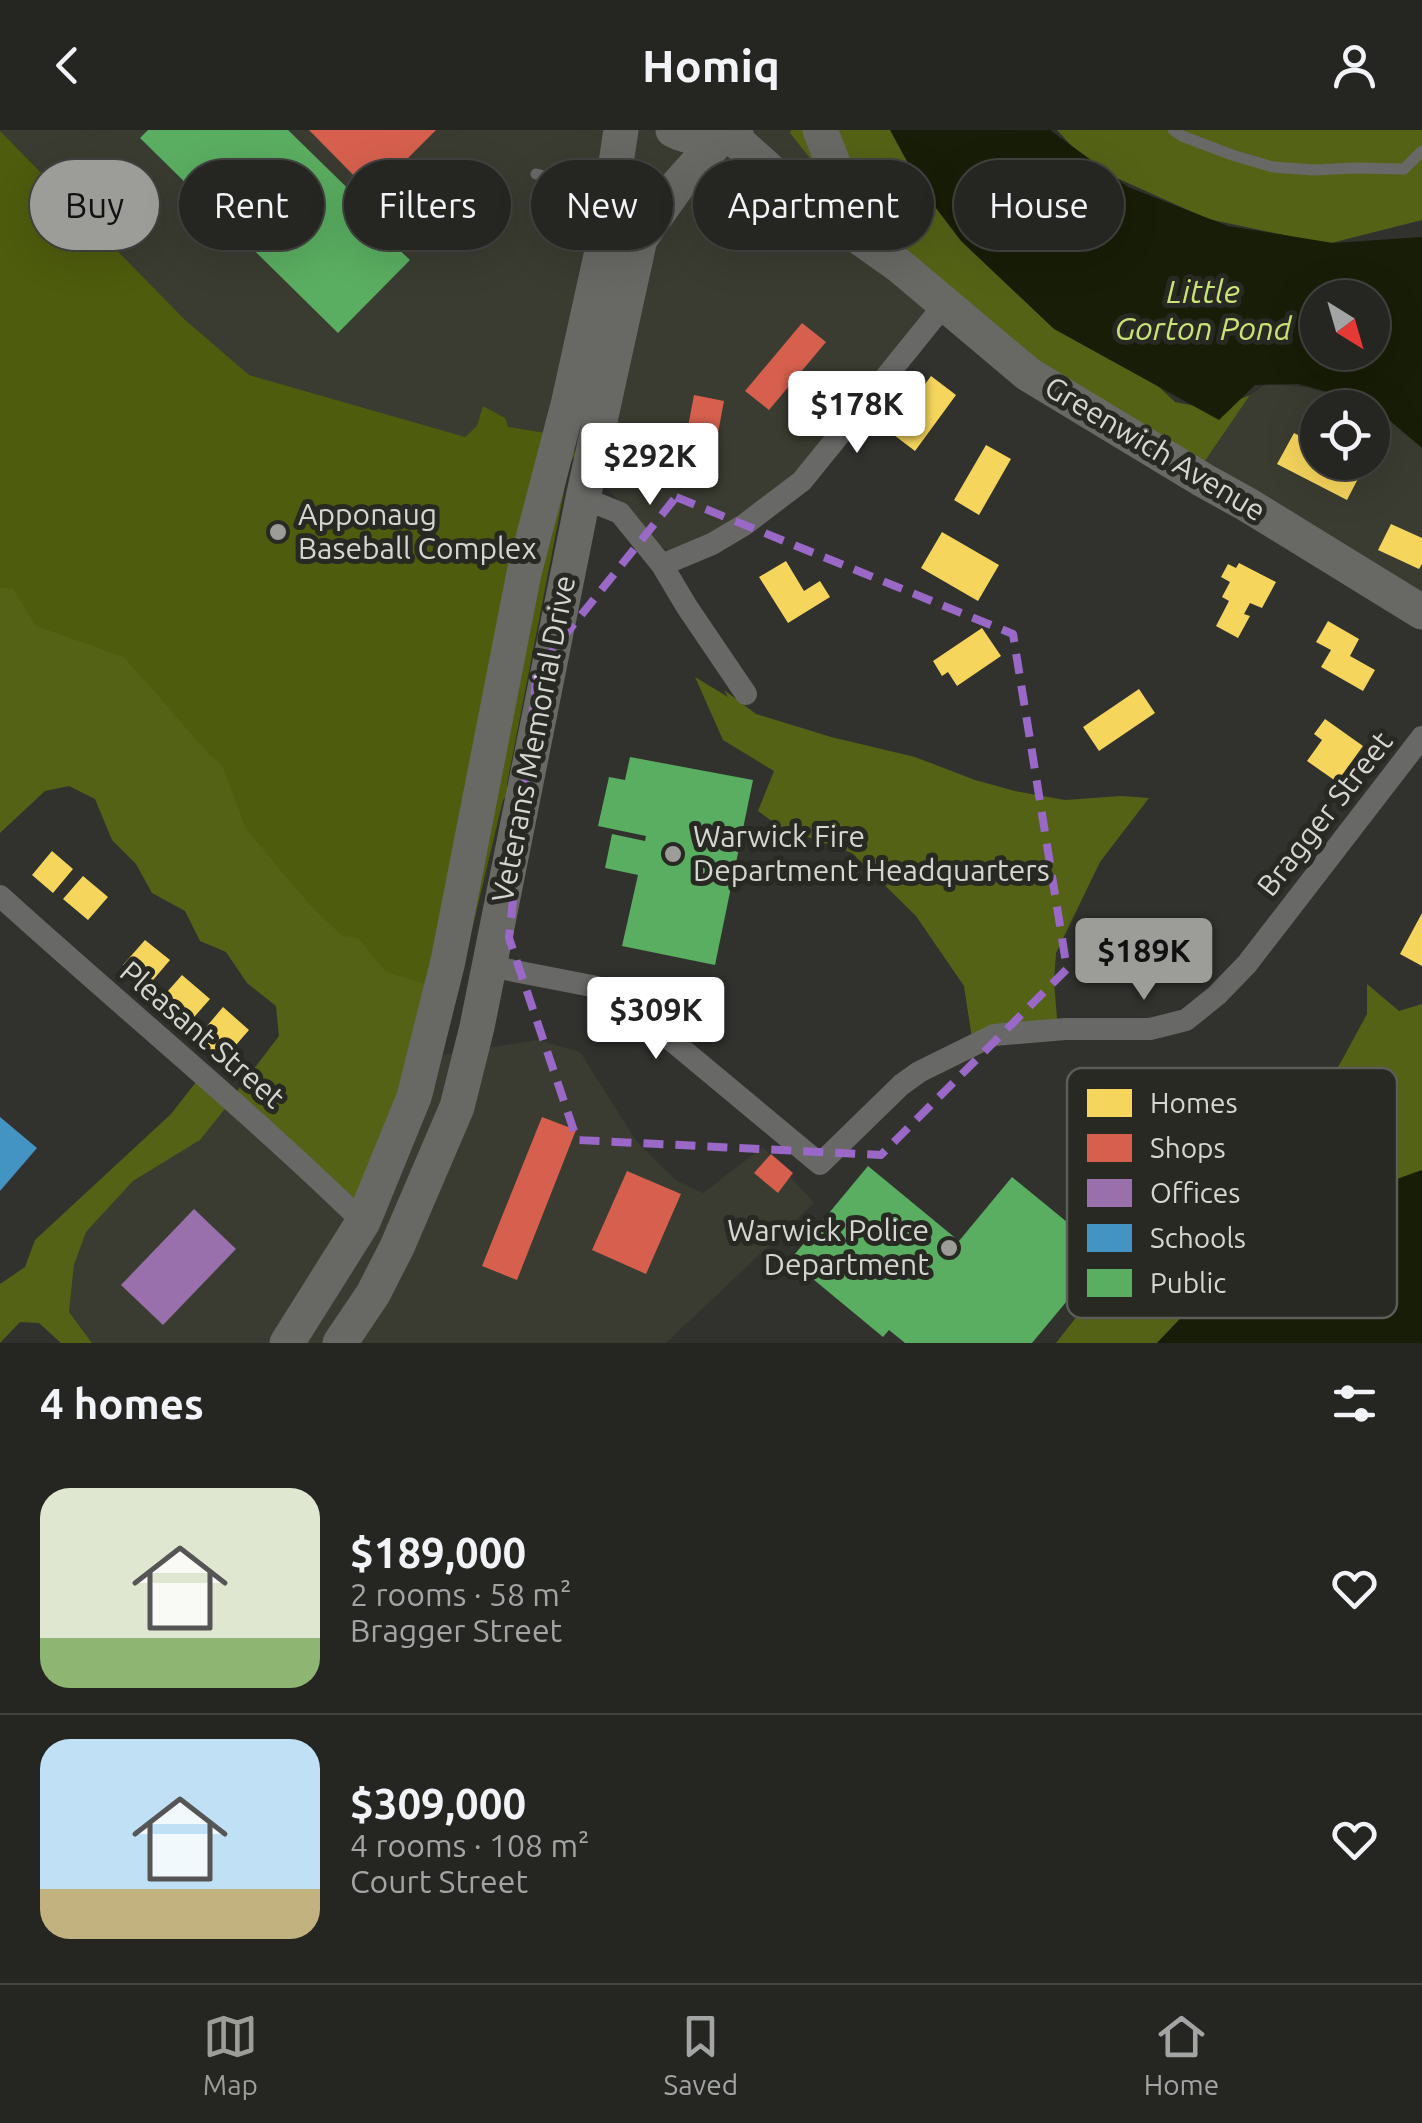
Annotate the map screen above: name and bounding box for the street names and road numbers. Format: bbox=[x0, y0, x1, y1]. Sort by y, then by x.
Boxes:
street label: Greenwich Avenue bbox=[1039, 369, 1272, 527]
street label: Veterans Memorial Drive bbox=[485, 572, 581, 905]
street label: Bragger Street bbox=[1250, 724, 1399, 902]
street label: Pleasant Street bbox=[114, 954, 292, 1115]

